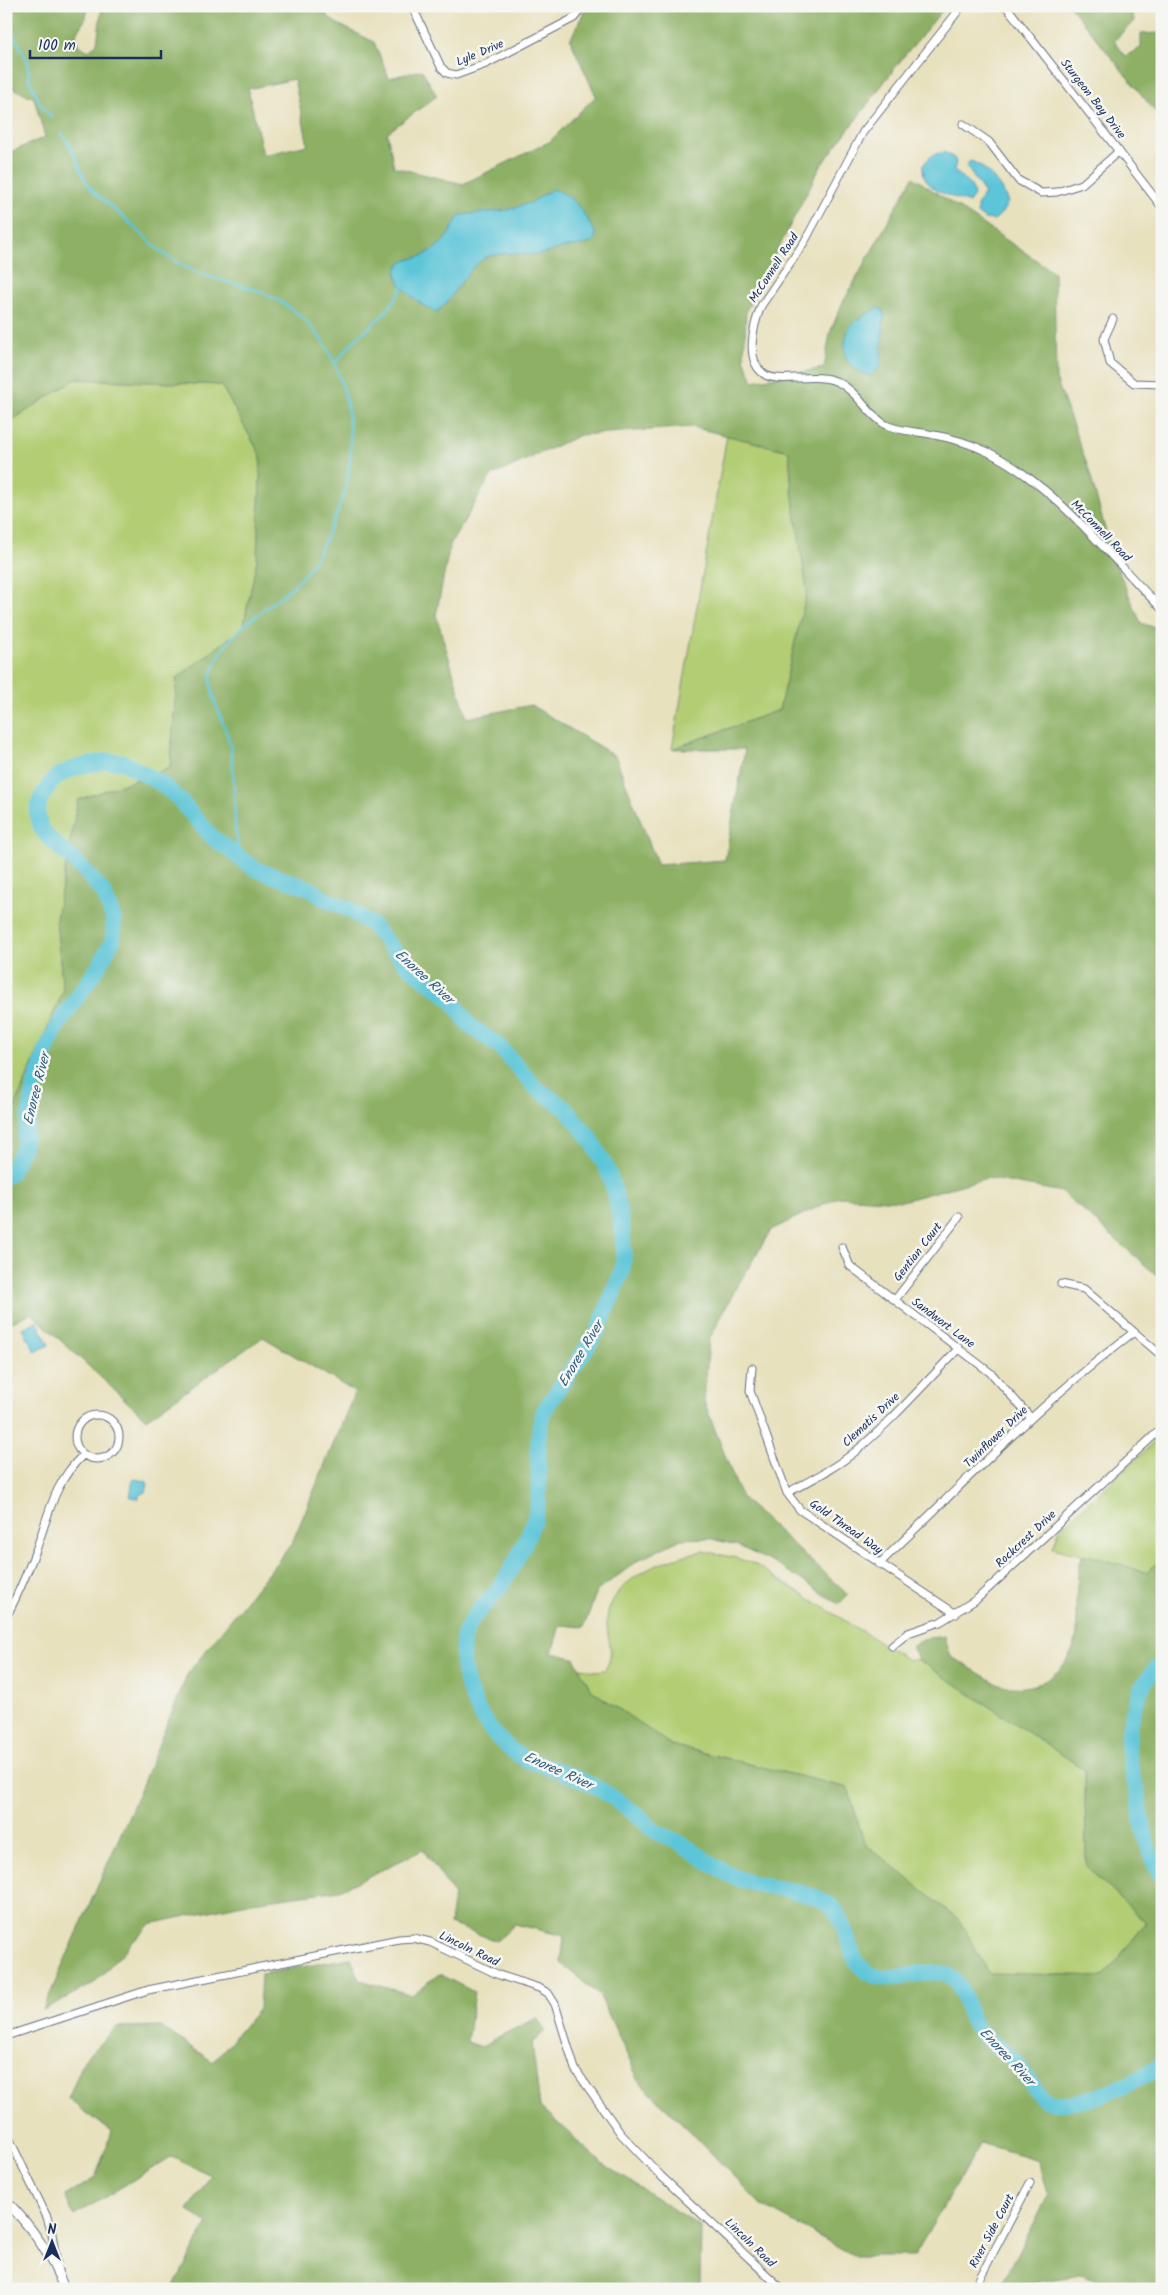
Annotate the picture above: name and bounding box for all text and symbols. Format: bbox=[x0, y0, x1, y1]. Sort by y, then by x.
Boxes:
scale bar bbox=[30, 28, 161, 60]
text: 100 m bbox=[38, 34, 76, 58]
street label: Lyle Drive bbox=[453, 34, 507, 72]
street label: Sturgeon Bay Drive bbox=[1056, 55, 1131, 144]
street label: McConnell Road bbox=[744, 228, 804, 307]
street label: McConnell Road bbox=[1066, 495, 1136, 567]
water label: Enoree River bbox=[389, 944, 461, 1012]
water label: Enoree River bbox=[17, 1048, 57, 1127]
street label: Gentian Court bbox=[889, 1218, 947, 1286]
street label: Sandwort Lane bbox=[907, 1293, 979, 1354]
water label: Enoree River bbox=[553, 1314, 611, 1391]
street label: Clematis Drive bbox=[838, 1388, 905, 1452]
street label: Twinflower Drive bbox=[960, 1401, 1033, 1473]
street label: Gold Thread Way bbox=[805, 1495, 887, 1560]
street label: Rockcrest Drive bbox=[991, 1505, 1061, 1572]
water label: Enoree River bbox=[520, 1746, 599, 1797]
street label: Lincoln Road bbox=[436, 1926, 503, 1972]
water label: Enoree River bbox=[974, 2023, 1042, 2094]
street label: River Side Court bbox=[964, 2190, 1020, 2271]
street label: Lincoln Road bbox=[720, 2214, 781, 2273]
north arrow bbox=[28, 2218, 78, 2268]
text: N bbox=[48, 2219, 57, 2241]

